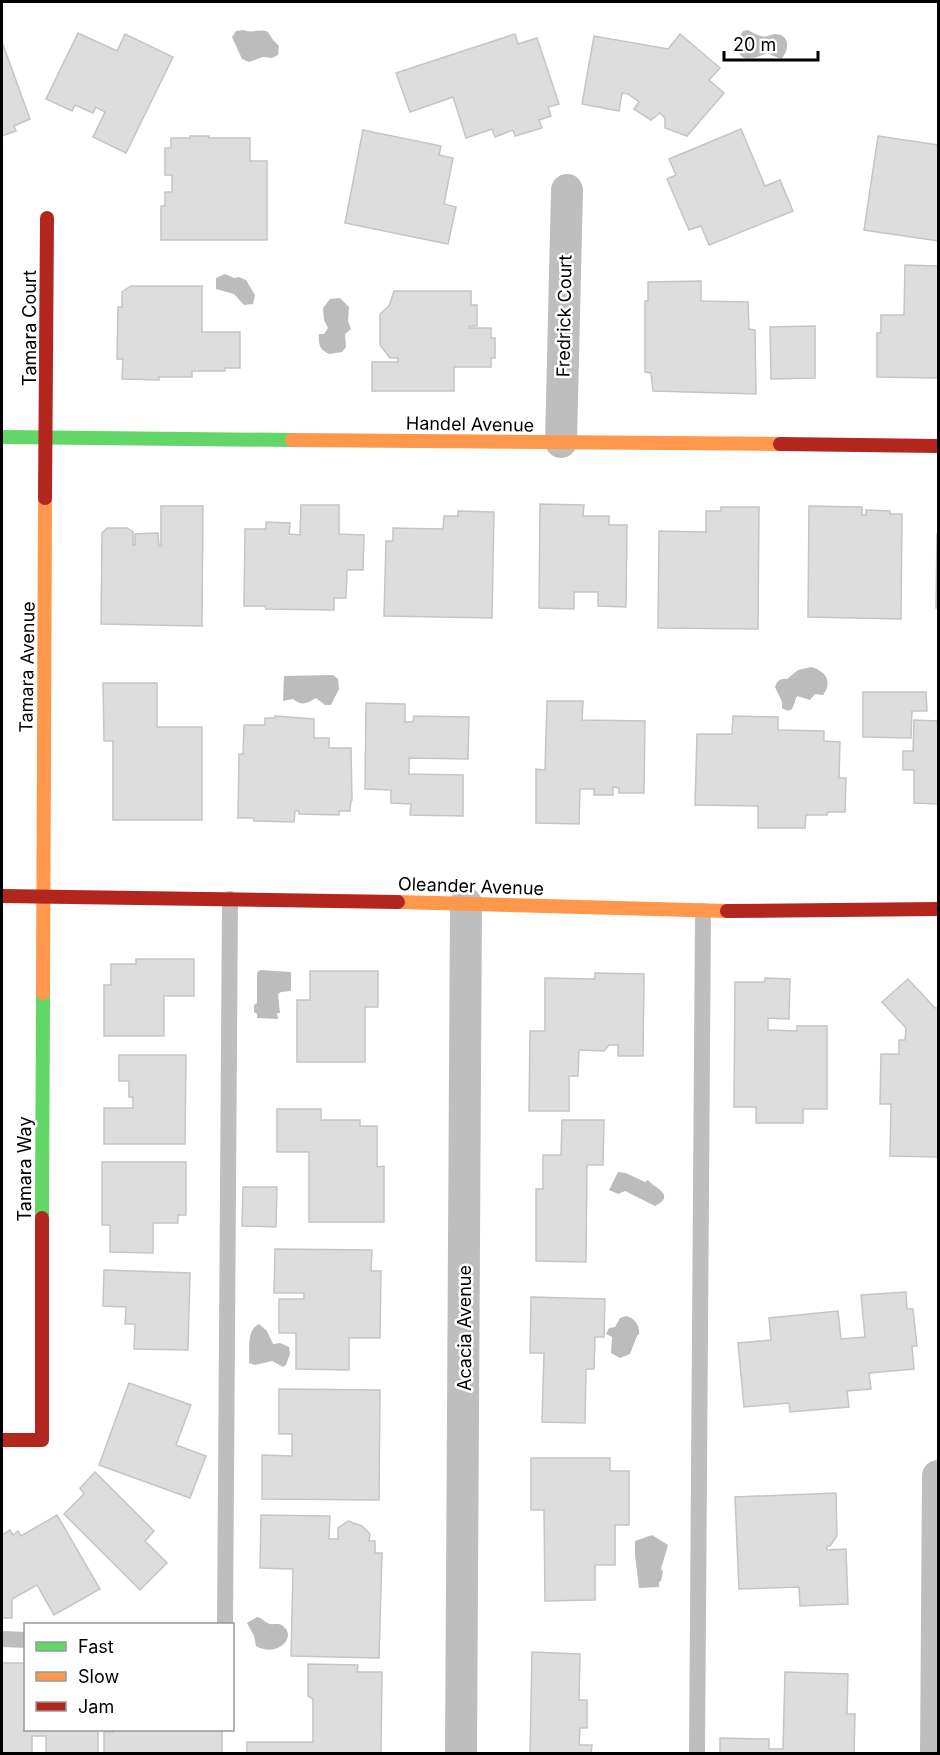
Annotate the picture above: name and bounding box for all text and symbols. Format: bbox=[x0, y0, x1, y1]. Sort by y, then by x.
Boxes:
scale bar bbox=[724, 24, 818, 62]
text: 20 m bbox=[733, 34, 776, 55]
street label: Fredrick Court bbox=[552, 255, 576, 377]
street label: Tamara Court bbox=[19, 270, 40, 386]
street label: Handel Avenue bbox=[406, 412, 534, 436]
street label: Tamara Avenue bbox=[15, 601, 39, 733]
street label: Oleander Avenue bbox=[398, 873, 544, 899]
street label: Tamara Way bbox=[14, 1116, 35, 1222]
street label: Acacia Avenue bbox=[454, 1265, 475, 1391]
legend bbox=[24, 1623, 234, 1731]
text: Fast bbox=[78, 1636, 114, 1657]
text: Slow bbox=[78, 1666, 119, 1687]
text: Jam bbox=[78, 1696, 114, 1717]

